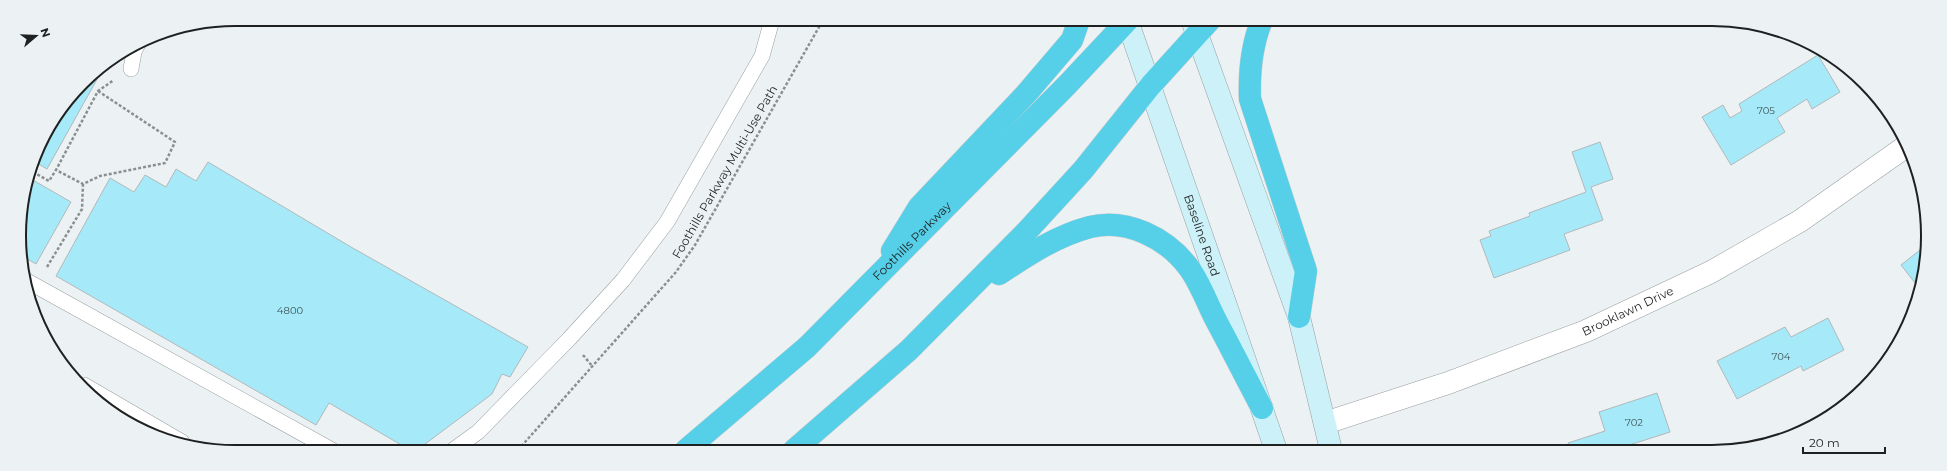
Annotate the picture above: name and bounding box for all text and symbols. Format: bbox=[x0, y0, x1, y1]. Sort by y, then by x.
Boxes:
north arrow bbox=[16, 16, 56, 56]
text: N bbox=[37, 26, 54, 39]
street label: Foothills Parkway Multi-Use Path bbox=[669, 82, 780, 261]
house number: 705 bbox=[1757, 104, 1775, 117]
street label: Baseline Road bbox=[1181, 192, 1223, 278]
street label: Foothills Parkway bbox=[869, 198, 954, 283]
street label: Brooklawn Drive bbox=[1579, 283, 1676, 339]
house number: 4800 bbox=[277, 304, 304, 317]
house number: 704 bbox=[1772, 350, 1791, 363]
house number: 702 bbox=[1625, 416, 1643, 429]
scale bar bbox=[1803, 429, 1885, 455]
text: 20 m bbox=[1809, 435, 1840, 450]

